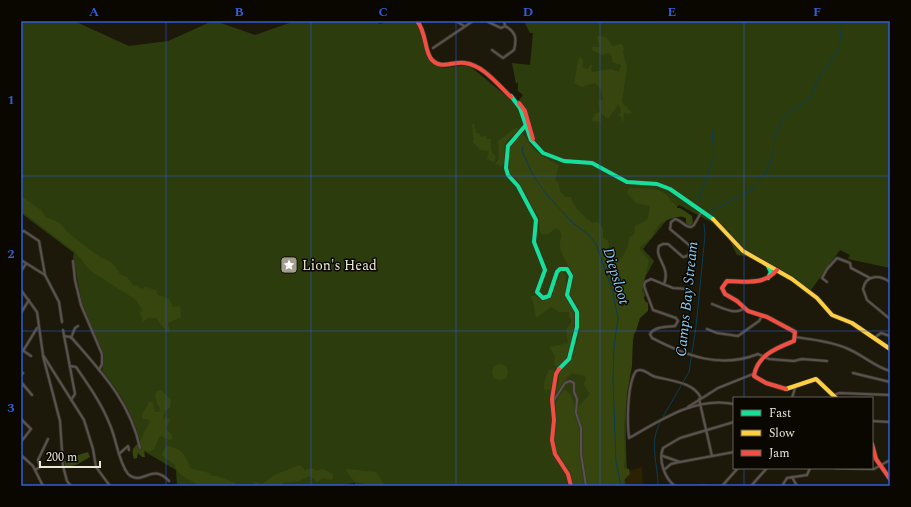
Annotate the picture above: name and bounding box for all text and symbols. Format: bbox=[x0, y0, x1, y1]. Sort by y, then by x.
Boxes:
text: A bbox=[89, 2, 99, 22]
text: B bbox=[234, 2, 244, 22]
text: C bbox=[378, 2, 388, 22]
text: D bbox=[523, 2, 533, 22]
text: E bbox=[668, 2, 677, 22]
text: F bbox=[813, 2, 821, 22]
text: 1 bbox=[7, 90, 15, 110]
water label: Camps Bay Stream bbox=[670, 240, 705, 358]
text: 2 bbox=[7, 244, 15, 264]
water label: Diepsloot bbox=[596, 245, 636, 308]
place icon: Lion's Head bbox=[279, 255, 299, 275]
place label: Lion's Head bbox=[302, 255, 377, 276]
legend bbox=[733, 397, 873, 469]
text: 3 bbox=[7, 398, 15, 418]
text: Fast bbox=[769, 404, 791, 423]
text: Slow bbox=[769, 424, 795, 443]
scale bar bbox=[40, 443, 100, 469]
text: Jam bbox=[769, 444, 790, 463]
text: 200 m bbox=[46, 448, 77, 467]

